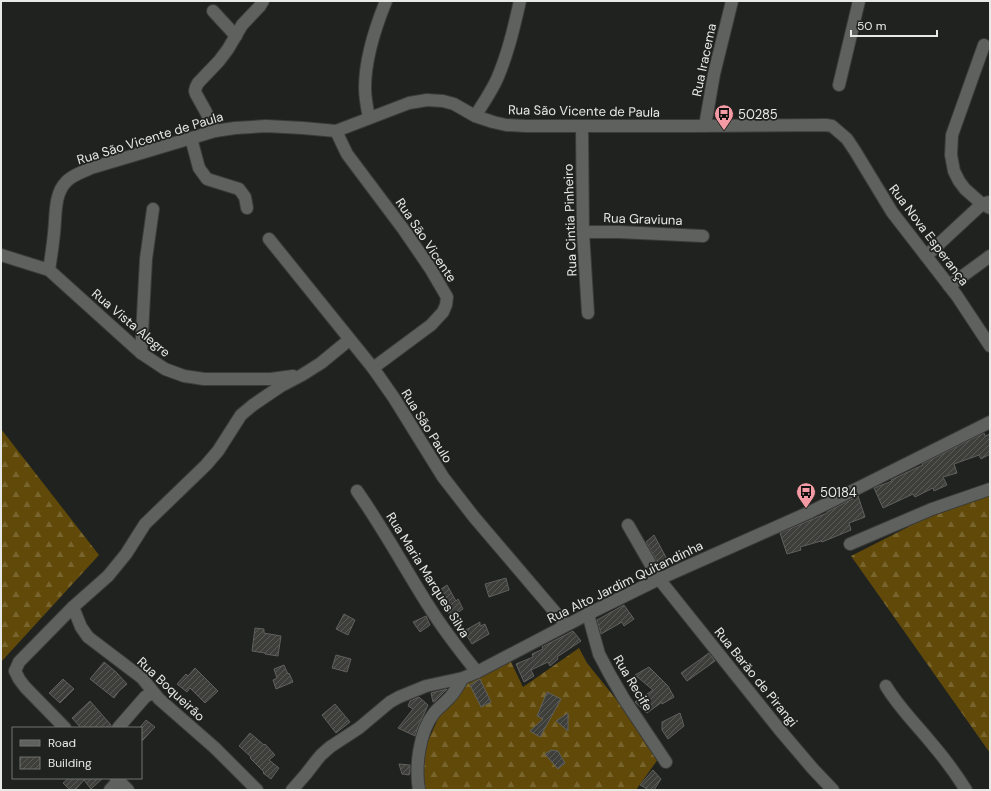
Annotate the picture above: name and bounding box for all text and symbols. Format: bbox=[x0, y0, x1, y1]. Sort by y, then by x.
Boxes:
scale bar bbox=[851, 12, 937, 38]
text: 50 m bbox=[857, 18, 886, 34]
street label: Rua Iracema bbox=[688, 22, 720, 98]
street label: Rua São Vicente de Paula bbox=[508, 101, 660, 121]
bus stop icon: 50285 bbox=[713, 103, 735, 131]
place label: 50285 bbox=[738, 106, 778, 123]
street label: Rua São Vicente de Paula bbox=[75, 108, 225, 168]
street label: Rua Cintia Pinheiro bbox=[560, 163, 580, 277]
street label: Rua Nova Esperança bbox=[885, 181, 973, 289]
street label: Rua São Vicente bbox=[392, 195, 460, 285]
street label: Rua Graviuna bbox=[603, 209, 683, 229]
street label: Rua Vista Alegre bbox=[88, 285, 174, 361]
street label: Rua São Paulo bbox=[398, 386, 457, 466]
bus stop icon: 50184 bbox=[795, 481, 817, 509]
place label: 50184 bbox=[820, 484, 857, 501]
street label: Rua Maria Marques Silva bbox=[382, 509, 474, 641]
street label: Rua Alto Jardim Quitandinha bbox=[544, 537, 706, 627]
street label: Rua Barão de Pirangi bbox=[711, 624, 801, 730]
street label: Rua Recife bbox=[610, 652, 656, 714]
street label: Rua Boqueirão bbox=[133, 653, 209, 725]
legend bbox=[12, 727, 142, 779]
text: Road bbox=[48, 735, 76, 751]
text: Building bbox=[48, 755, 92, 771]

